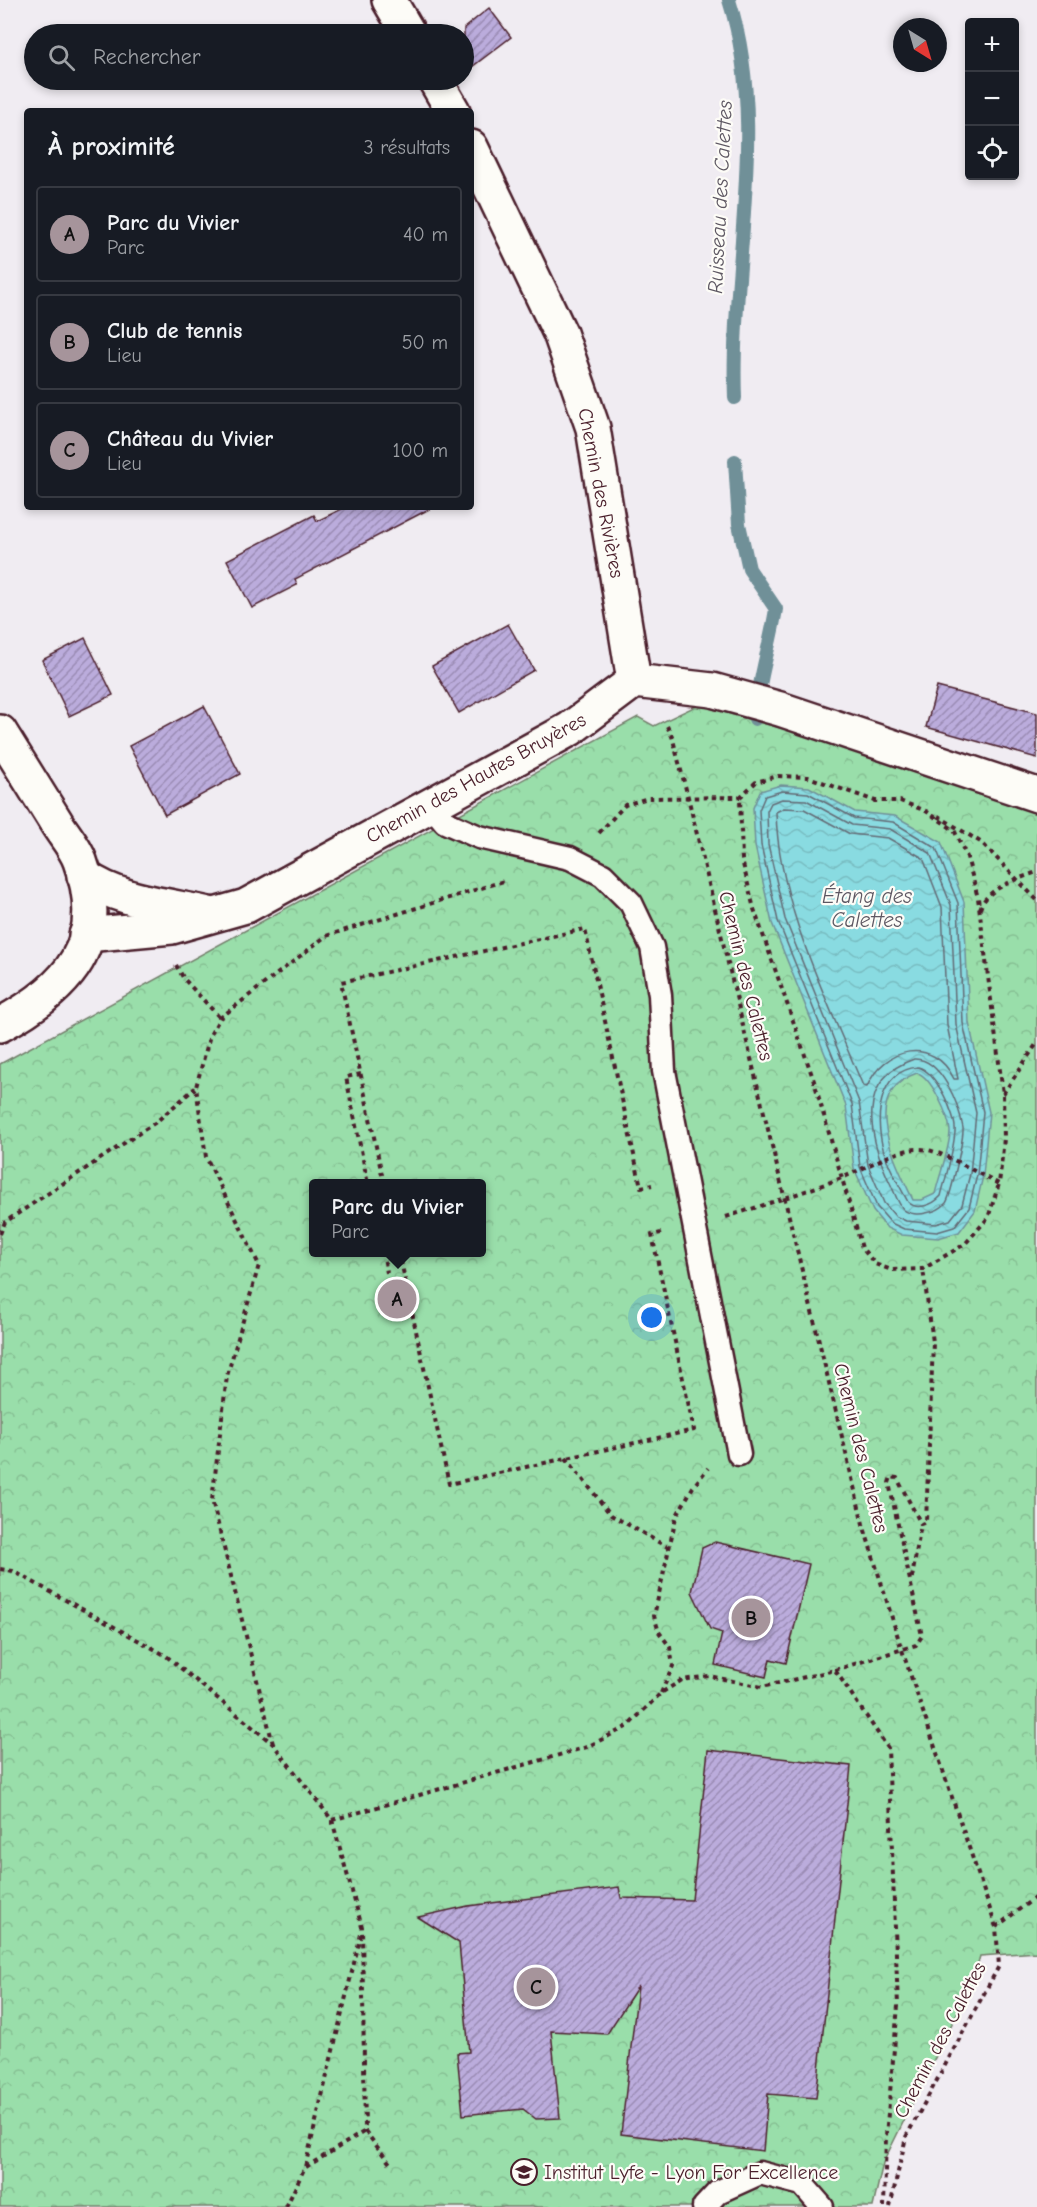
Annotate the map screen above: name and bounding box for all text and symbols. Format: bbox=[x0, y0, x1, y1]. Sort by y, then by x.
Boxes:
north arrow bbox=[893, 18, 947, 72]
map controls bbox=[965, 18, 1019, 180]
button: + bbox=[965, 18, 1019, 72]
search box bbox=[24, 24, 474, 90]
icon: search bbox=[45, 41, 78, 74]
text: Rechercher bbox=[93, 44, 201, 70]
button: − bbox=[965, 72, 1019, 126]
water label: Ruisseau des Calettes bbox=[703, 99, 737, 294]
button: locate bbox=[965, 126, 1019, 180]
text: À proximité bbox=[48, 132, 175, 162]
text: 3 résultats bbox=[363, 136, 450, 159]
text: Parc du Vivier bbox=[107, 210, 239, 236]
text: A bbox=[64, 223, 75, 246]
text: 40 m bbox=[403, 223, 448, 246]
text: Parc bbox=[107, 236, 145, 259]
text: Club de tennis bbox=[107, 318, 242, 344]
text: B bbox=[63, 331, 76, 354]
text: 50 m bbox=[402, 331, 448, 354]
text: Lieu bbox=[107, 344, 142, 367]
street label: Chemin des Rivières bbox=[573, 406, 629, 580]
text: Château du Vivier bbox=[107, 426, 273, 452]
text: C bbox=[63, 439, 76, 462]
text: 100 m bbox=[393, 439, 448, 462]
text: Lieu bbox=[107, 452, 142, 475]
street label: Chemin des Hautes Bruyères bbox=[362, 708, 590, 848]
water label: Étang des Calettes bbox=[822, 883, 912, 932]
street label: Chemin des Calettes bbox=[714, 889, 778, 1063]
popup bbox=[309, 1179, 486, 1257]
text: Parc du Vivier bbox=[332, 1194, 463, 1220]
text: Parc bbox=[332, 1220, 369, 1243]
pin: A bbox=[378, 1276, 416, 1322]
your location bbox=[637, 1303, 666, 1332]
street label: Chemin des Calettes bbox=[829, 1361, 893, 1535]
pin: B bbox=[732, 1596, 771, 1640]
street label: Chemin des Calettes bbox=[889, 1958, 991, 2122]
pin: C bbox=[516, 1964, 556, 2010]
school or university icon: Institut Lyfe - Lyon For Excellence bbox=[509, 2157, 539, 2187]
place label: Institut Lyfe - Lyon For Excellence bbox=[544, 2161, 838, 2184]

